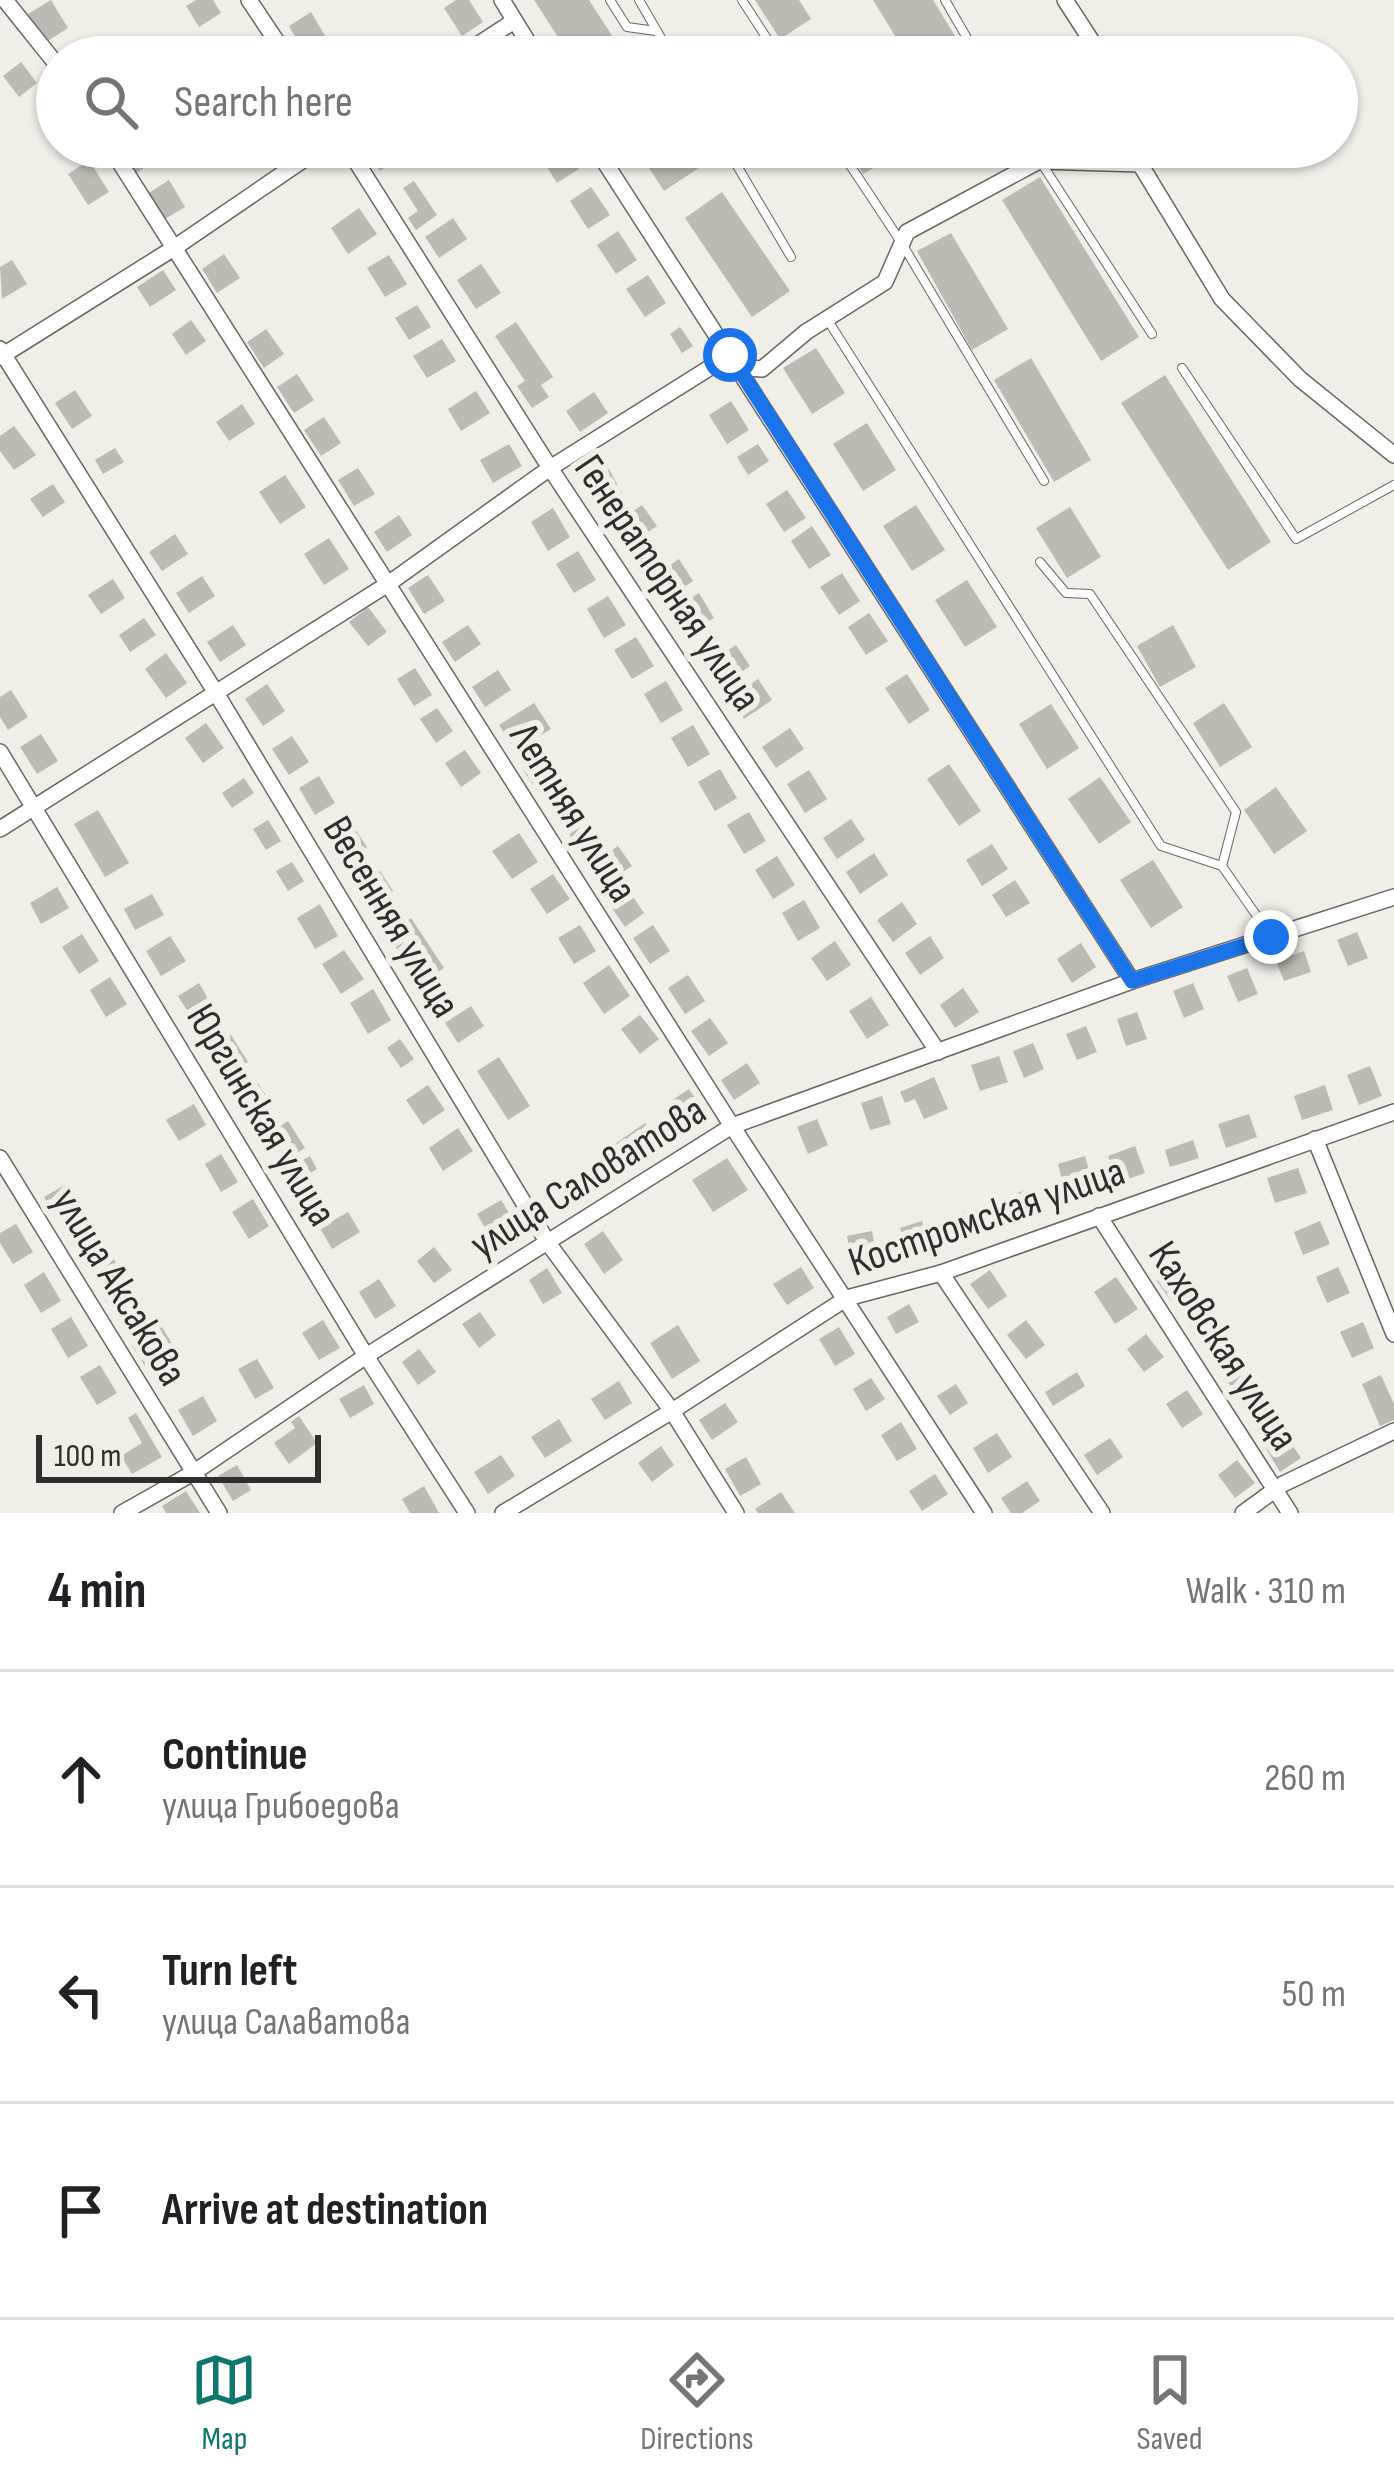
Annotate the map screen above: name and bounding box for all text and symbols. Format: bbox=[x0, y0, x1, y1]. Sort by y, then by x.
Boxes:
search box bbox=[36, 36, 1358, 168]
icon: search bbox=[78, 69, 144, 135]
text: Search here bbox=[174, 75, 353, 130]
route start bbox=[703, 328, 757, 382]
street label: Генераторная улица bbox=[562, 446, 771, 721]
street label: Летняя улица bbox=[497, 714, 648, 912]
street label: Весенняя улица bbox=[311, 807, 471, 1027]
route end bbox=[1244, 910, 1298, 964]
street label: Юргинская улица bbox=[175, 995, 347, 1235]
street label: улица Саловатова bbox=[461, 1085, 716, 1271]
street label: Костромская улица bbox=[842, 1146, 1131, 1288]
street label: улица Аксакова bbox=[40, 1179, 198, 1395]
street label: Каховская улица bbox=[1137, 1232, 1309, 1460]
scale bar bbox=[36, 1429, 321, 1482]
text: 100 m bbox=[54, 1436, 121, 1476]
text: 4 min bbox=[48, 1561, 147, 1622]
text: Walk · 310 m bbox=[1186, 1568, 1346, 1615]
text: Continue bbox=[162, 1728, 308, 1783]
icon: ahead bbox=[48, 1746, 114, 1812]
text: 260 m bbox=[1264, 1755, 1346, 1802]
text: улица Грибоедова bbox=[162, 1783, 400, 1830]
text: Turn left bbox=[162, 1944, 297, 1999]
icon: left bbox=[48, 1962, 114, 2028]
text: 50 m bbox=[1282, 1971, 1346, 2018]
text: улица Салаватова bbox=[162, 1999, 411, 2046]
icon: arrive bbox=[48, 2178, 114, 2244]
text: Arrive at destination bbox=[162, 2183, 488, 2238]
tab: Map bbox=[191, 2347, 257, 2459]
tab: Directions bbox=[640, 2347, 754, 2459]
tab: Saved bbox=[1136, 2347, 1203, 2459]

